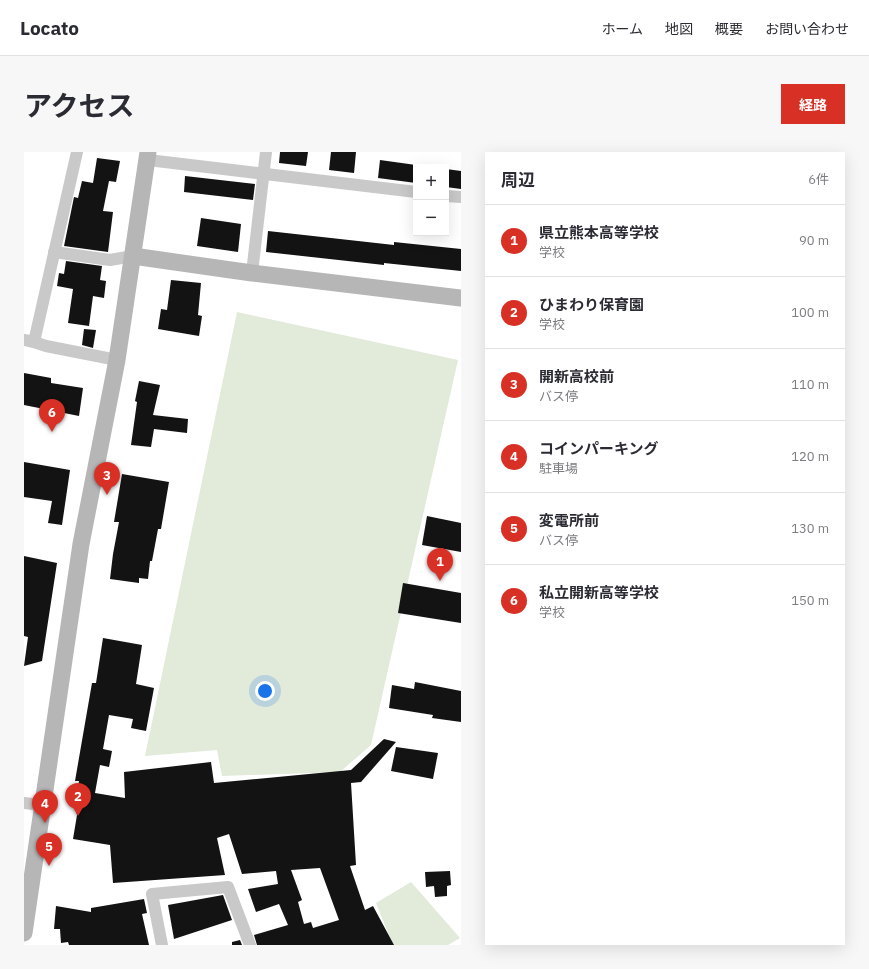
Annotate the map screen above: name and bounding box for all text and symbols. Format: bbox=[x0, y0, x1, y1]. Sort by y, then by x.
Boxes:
text: Locato bbox=[20, 16, 79, 40]
text: ホーム bbox=[601, 20, 643, 38]
text: 地図 bbox=[665, 20, 693, 38]
text: 概要 bbox=[715, 20, 743, 38]
text: お問い合わせ bbox=[765, 20, 849, 38]
button: 経路 bbox=[781, 84, 845, 124]
text: アクセス bbox=[24, 87, 135, 124]
map controls bbox=[413, 164, 449, 236]
button: + bbox=[413, 164, 449, 200]
text: 周辺 bbox=[501, 169, 535, 191]
text: 6件 bbox=[808, 171, 829, 188]
button: − bbox=[413, 200, 449, 236]
text: 県立熊本高等学校 bbox=[539, 223, 659, 242]
text: 1 bbox=[510, 232, 518, 249]
text: 90 m bbox=[799, 232, 829, 249]
text: 学校 bbox=[539, 244, 565, 261]
text: ひまわり保育園 bbox=[539, 295, 644, 314]
text: 2 bbox=[510, 304, 518, 321]
text: 100 m bbox=[791, 304, 829, 321]
text: 学校 bbox=[539, 316, 565, 333]
text: 開新高校前 bbox=[539, 367, 614, 386]
text: 3 bbox=[510, 376, 518, 393]
text: 110 m bbox=[791, 376, 829, 393]
text: バス停 bbox=[539, 388, 578, 405]
pin: 6 bbox=[39, 399, 65, 432]
text: コインパーキング bbox=[539, 439, 659, 458]
text: 4 bbox=[510, 448, 518, 465]
text: 120 m bbox=[791, 448, 829, 465]
text: 駐車場 bbox=[539, 460, 578, 477]
pin: 3 bbox=[94, 462, 120, 495]
text: 変電所前 bbox=[539, 511, 599, 530]
text: 5 bbox=[510, 520, 518, 537]
text: 130 m bbox=[791, 520, 829, 537]
text: バス停 bbox=[539, 532, 578, 549]
pin: 1 bbox=[427, 548, 453, 581]
text: 私立開新高等学校 bbox=[539, 583, 659, 602]
text: 6 bbox=[510, 592, 518, 609]
text: 150 m bbox=[791, 592, 829, 609]
text: 学校 bbox=[539, 604, 565, 621]
your location bbox=[255, 681, 275, 701]
pin: 2 bbox=[65, 783, 91, 816]
pin: 4 bbox=[32, 790, 58, 823]
pin: 5 bbox=[36, 833, 62, 866]

